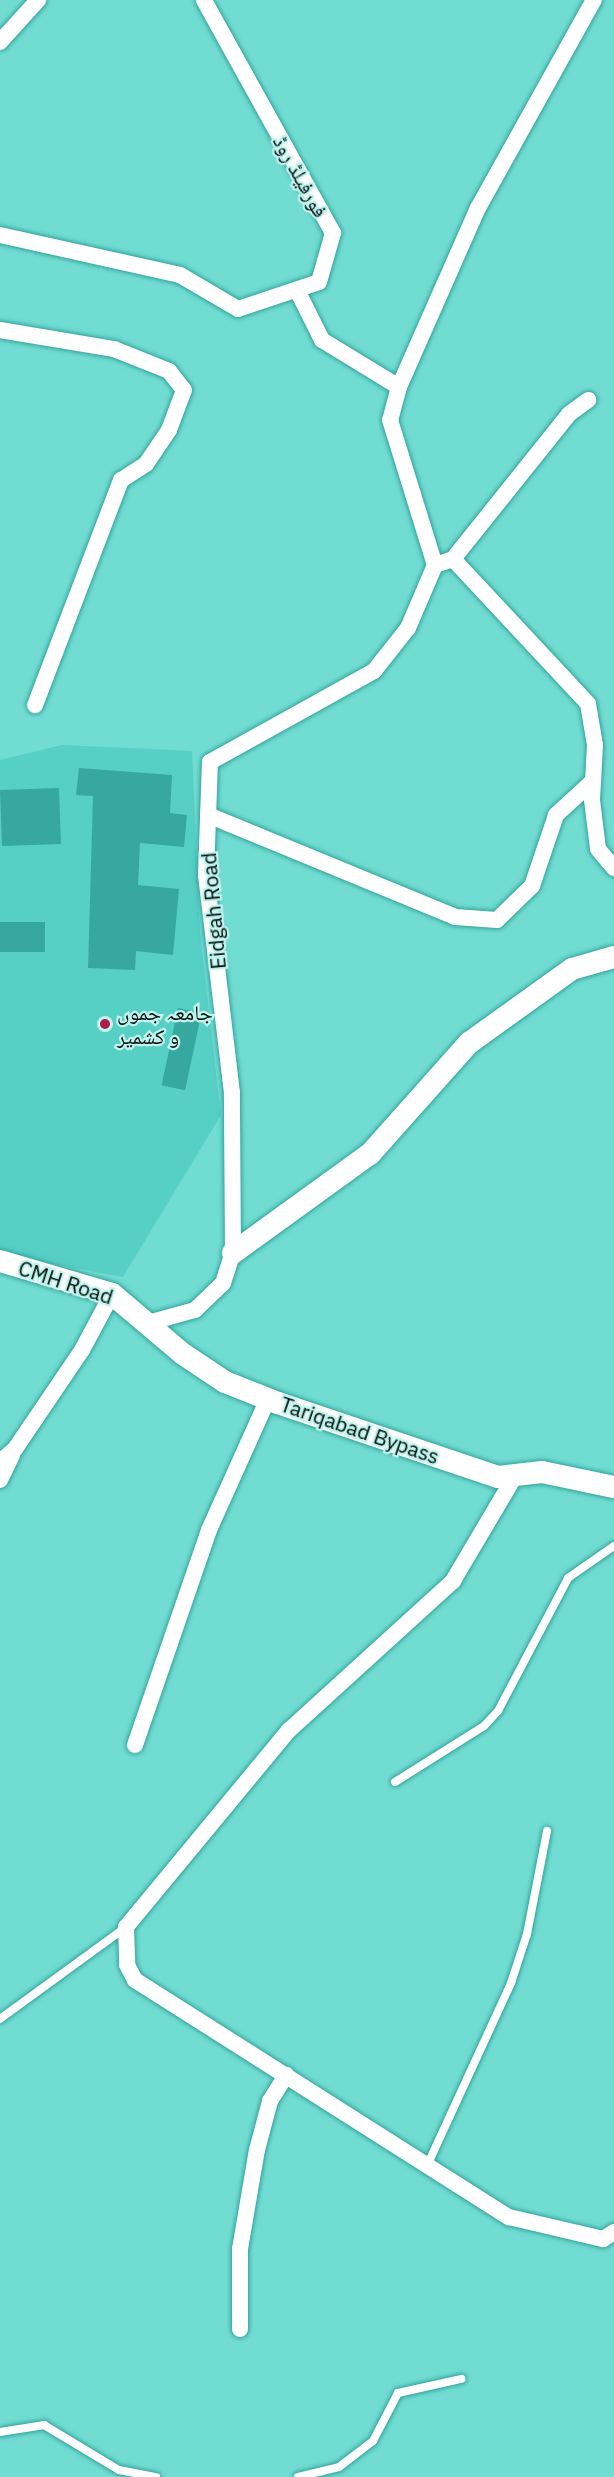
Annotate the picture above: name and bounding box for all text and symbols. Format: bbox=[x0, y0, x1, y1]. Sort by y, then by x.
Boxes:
street label: فورفیلڈ روڈ bbox=[268, 131, 334, 221]
street label: Eidgah Road bbox=[195, 852, 231, 970]
place label: جامعہ جموں و کشمیر bbox=[117, 999, 213, 1049]
marker: جامعہ جموں و کشمیر bbox=[98, 1017, 112, 1031]
street label: CMH Road bbox=[15, 1255, 117, 1309]
street label: Tariqabad Bypass bbox=[277, 1391, 443, 1469]

